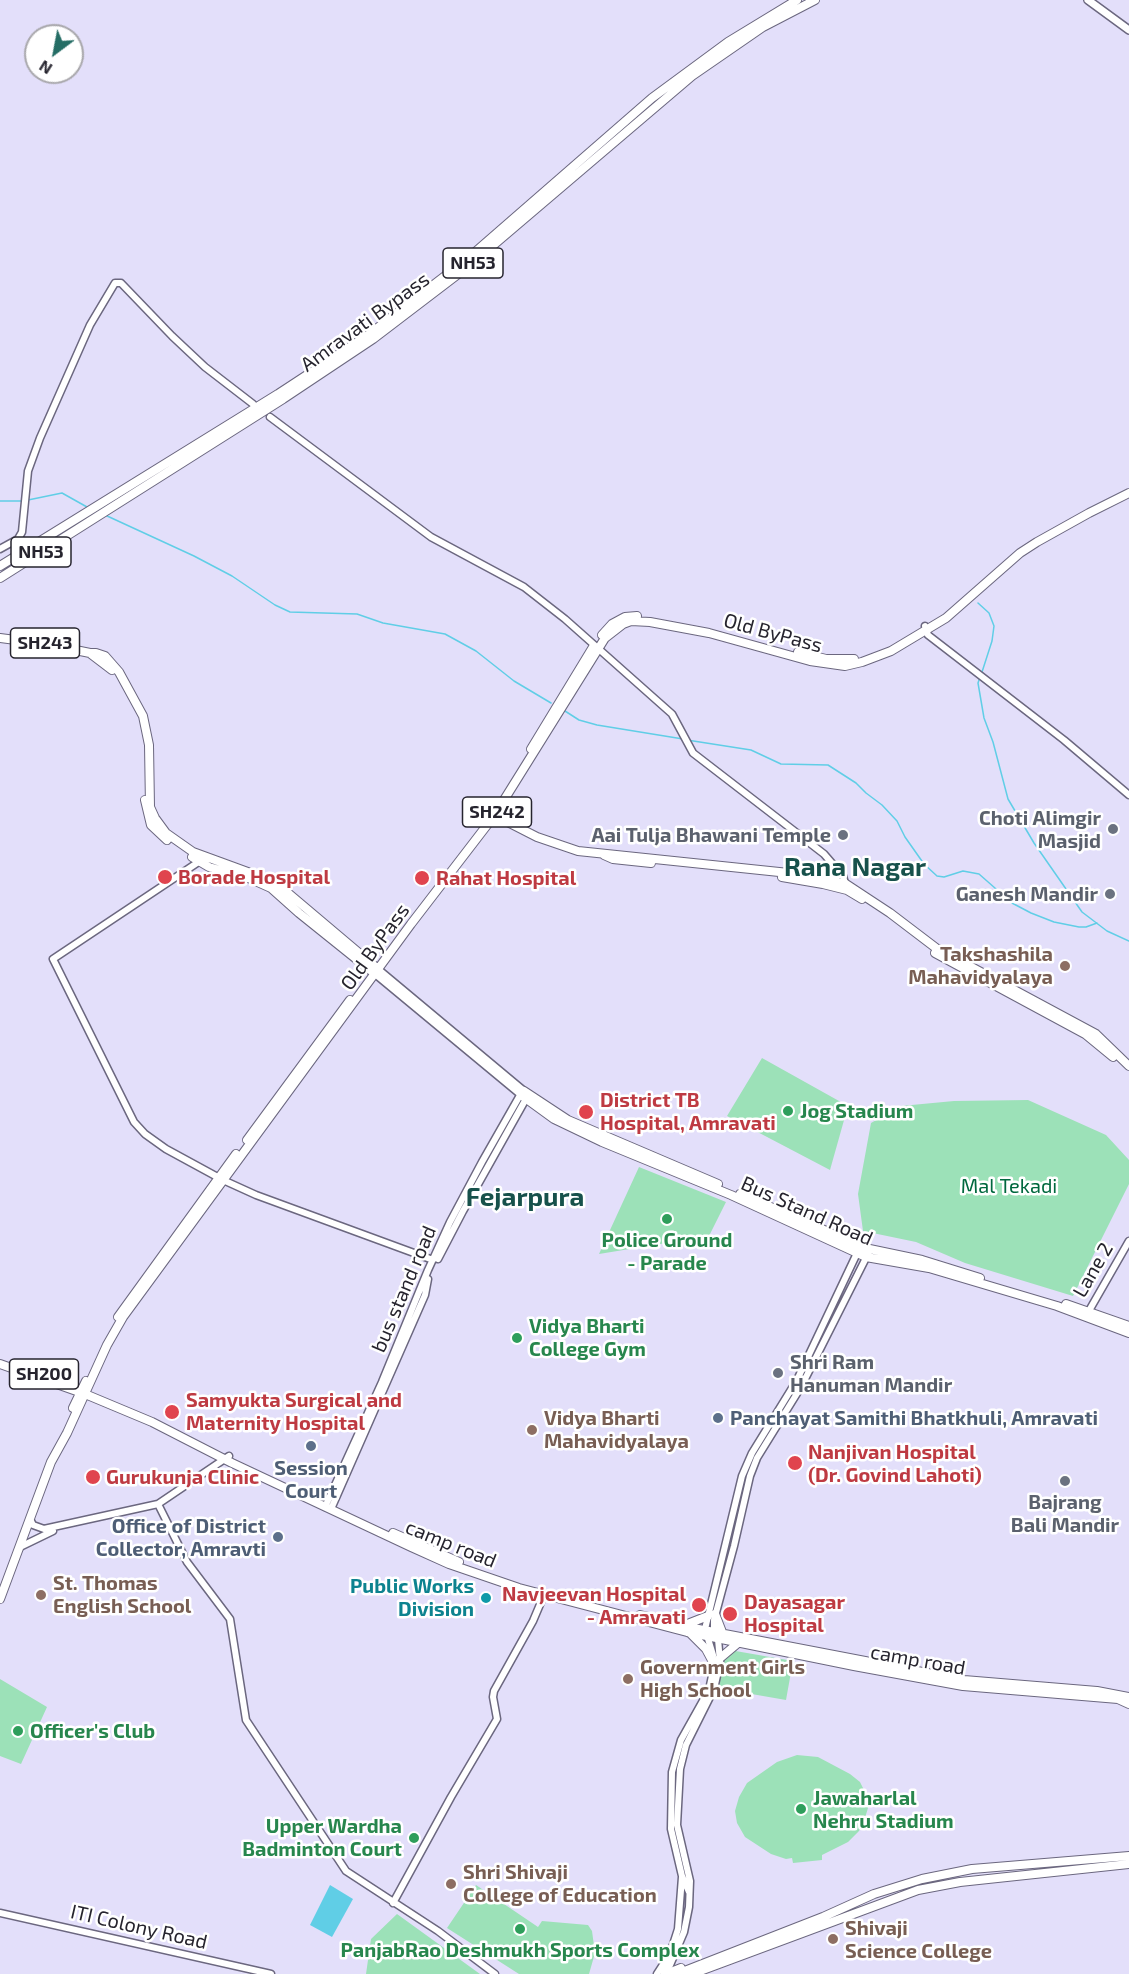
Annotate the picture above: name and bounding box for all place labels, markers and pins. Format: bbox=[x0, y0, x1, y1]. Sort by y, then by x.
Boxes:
place label: Choti Alimgir Masjid bbox=[979, 806, 1101, 853]
marker: Choti Alimgir Masjid bbox=[1106, 822, 1120, 836]
place label: Aai Tulja Bhawani Temple bbox=[591, 823, 831, 847]
marker: Aai Tulja Bhawani Temple bbox=[836, 828, 850, 842]
place label: Borade Hospital bbox=[178, 865, 330, 889]
place label: Rahat Hospital bbox=[436, 866, 576, 890]
marker: Borade Hospital bbox=[156, 868, 174, 886]
marker: Rahat Hospital bbox=[413, 869, 431, 887]
place label: Ganesh Mandir bbox=[956, 882, 1098, 906]
marker: Ganesh Mandir bbox=[1103, 887, 1117, 901]
place label: Takshashila Mahavidyalaya bbox=[908, 942, 1053, 989]
marker: Takshashila Mahavidyalaya bbox=[1058, 959, 1072, 973]
place label: District TB Hospital, Amravati bbox=[600, 1088, 776, 1135]
place label: Jog Stadium bbox=[800, 1099, 913, 1123]
marker: District TB Hospital, Amravati bbox=[577, 1103, 595, 1121]
marker: Jog Stadium bbox=[781, 1104, 795, 1118]
marker: Police Ground - Parade bbox=[660, 1212, 674, 1226]
place label: Police Ground - Parade bbox=[602, 1228, 732, 1275]
place label: Vidya Bharti College Gym bbox=[529, 1314, 646, 1361]
marker: Vidya Bharti College Gym bbox=[510, 1331, 524, 1345]
place label: Shri Ram Hanuman Mandir bbox=[790, 1350, 952, 1397]
marker: Shri Ram Hanuman Mandir bbox=[771, 1366, 785, 1380]
place label: Samyukta Surgical and Maternity Hospital bbox=[186, 1388, 402, 1435]
marker: Samyukta Surgical and Maternity Hospital bbox=[163, 1403, 181, 1421]
place label: Vidya Bharti Mahavidyalaya bbox=[544, 1406, 689, 1453]
place label: Panchayat Samithi Bhatkhuli, Amravati bbox=[730, 1406, 1098, 1430]
marker: Panchayat Samithi Bhatkhuli, Amravati bbox=[711, 1411, 725, 1425]
marker: Vidya Bharti Mahavidyalaya bbox=[525, 1423, 539, 1437]
marker: Session Court bbox=[304, 1439, 318, 1453]
place label: Nanjivan Hospital (Dr. Govind Lahoti) bbox=[808, 1440, 982, 1487]
marker: Nanjivan Hospital (Dr. Govind Lahoti) bbox=[786, 1454, 804, 1472]
place label: Session Court bbox=[274, 1456, 348, 1503]
place label: Gurukunja Clinic bbox=[106, 1465, 259, 1489]
marker: Gurukunja Clinic bbox=[84, 1468, 102, 1486]
marker: Bajrang Bali Mandir bbox=[1058, 1474, 1072, 1488]
place label: Bajrang Bali Mandir bbox=[1011, 1490, 1119, 1537]
place label: Office of District Collector, Amravti bbox=[96, 1514, 266, 1561]
marker: Office of District Collector, Amravti bbox=[271, 1530, 285, 1544]
place label: St. Thomas English School bbox=[53, 1571, 191, 1618]
place label: Public Works Division bbox=[350, 1574, 474, 1621]
place label: Navjeevan Hospital - Amravati bbox=[502, 1582, 686, 1629]
marker: St. Thomas English School bbox=[34, 1588, 48, 1602]
place label: Dayasagar Hospital bbox=[744, 1590, 845, 1637]
marker: Public Works Division bbox=[479, 1591, 493, 1605]
marker: Navjeevan Hospital - Amravati bbox=[690, 1596, 708, 1614]
marker: Dayasagar Hospital bbox=[721, 1605, 739, 1623]
place label: Government Girls High School bbox=[640, 1655, 805, 1702]
marker: Government Girls High School bbox=[621, 1672, 635, 1686]
place label: Officer's Club bbox=[30, 1719, 155, 1743]
marker: Officer's Club bbox=[11, 1724, 25, 1738]
place label: Jawaharlal Nehru Stadium bbox=[813, 1786, 954, 1833]
marker: Jawaharlal Nehru Stadium bbox=[794, 1802, 808, 1816]
place label: Upper Wardha Badminton Court bbox=[242, 1814, 402, 1861]
marker: Upper Wardha Badminton Court bbox=[407, 1831, 421, 1845]
place label: Shri Shivaji College of Education bbox=[463, 1860, 657, 1907]
marker: Shri Shivaji College of Education bbox=[444, 1877, 458, 1891]
place label: Shivaji Science College bbox=[845, 1916, 992, 1963]
marker: PanjabRao Deshmukh Sports Complex bbox=[513, 1922, 527, 1936]
marker: Shivaji Science College bbox=[826, 1932, 840, 1946]
place label: PanjabRao Deshmukh Sports Complex bbox=[340, 1938, 700, 1962]

